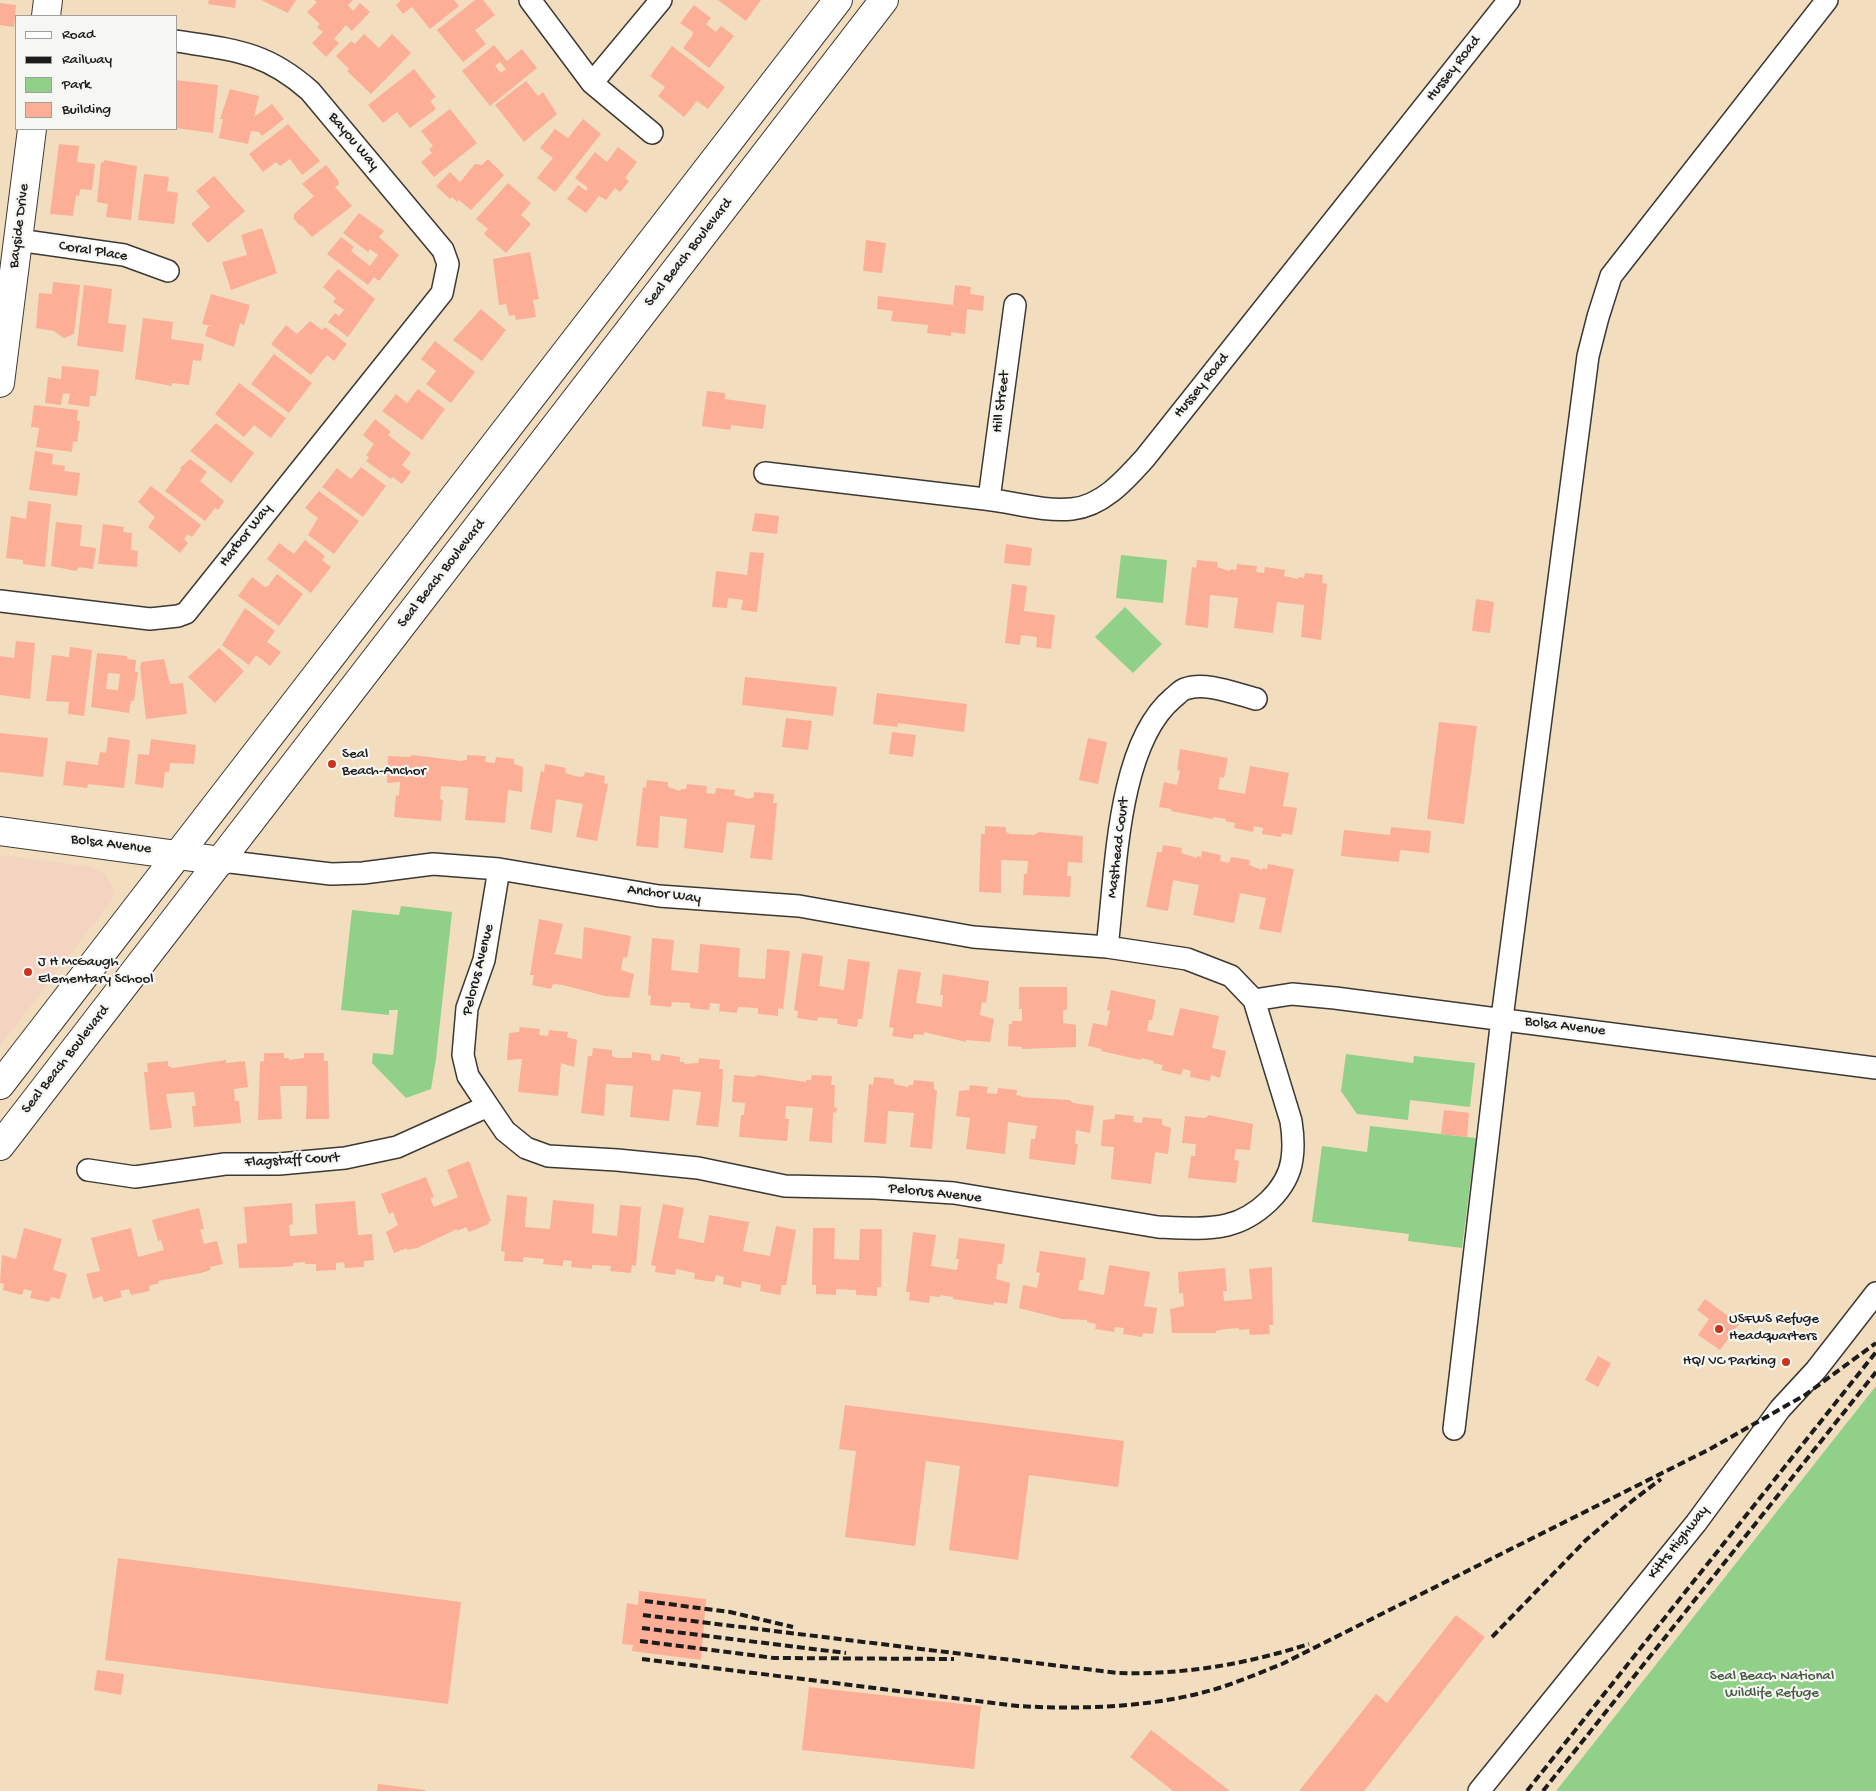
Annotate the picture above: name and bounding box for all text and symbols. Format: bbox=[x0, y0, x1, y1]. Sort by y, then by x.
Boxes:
legend bbox=[15, 15, 178, 130]
text: Road bbox=[62, 26, 95, 44]
street label: Hussey Road bbox=[1423, 33, 1485, 105]
text: Railway bbox=[62, 51, 112, 69]
text: Park bbox=[62, 76, 91, 94]
text: Building bbox=[62, 101, 111, 119]
street label: Bayou Way bbox=[324, 109, 382, 175]
street label: Bayside Drive bbox=[6, 183, 34, 269]
street label: Seal Beach Boulevard bbox=[641, 195, 737, 311]
street label: Coral Place bbox=[57, 238, 129, 266]
street label: Hussey Road bbox=[1170, 350, 1234, 422]
street label: Hill Street bbox=[989, 370, 1015, 434]
street label: Harbor Way bbox=[216, 501, 276, 571]
street label: Seal Beach Boulevard bbox=[394, 516, 490, 632]
place label: Seal Beach-Anchor bbox=[342, 746, 426, 781]
marker: Seal Beach-Anchor bbox=[326, 758, 338, 770]
street label: Masthead Court bbox=[1104, 797, 1134, 899]
street label: Bolsa Avenue bbox=[70, 831, 152, 859]
street label: Anchor Way bbox=[626, 882, 702, 908]
street label: Pelorus Avenue bbox=[459, 922, 499, 1018]
place label: J H McGaugh Elementary School bbox=[38, 954, 154, 989]
marker: J H McGaugh Elementary School bbox=[22, 966, 34, 978]
street label: Seal Beach Boulevard bbox=[18, 1002, 114, 1118]
street label: Bolsa Avenue bbox=[1524, 1013, 1606, 1041]
street label: Flagstaff Court bbox=[244, 1150, 340, 1172]
street label: Pelorus Avenue bbox=[887, 1180, 983, 1208]
place label: USFWS Refuge Headquarters bbox=[1729, 1311, 1819, 1346]
marker: USFWS Refuge Headquarters bbox=[1713, 1323, 1725, 1335]
place label: HQ/ VC Parking bbox=[1683, 1353, 1776, 1371]
marker: HQ/ VC Parking bbox=[1780, 1356, 1792, 1368]
street label: Kitts Highway bbox=[1645, 1503, 1713, 1583]
park label: Seal Beach National Wildlife Refuge bbox=[1710, 1668, 1834, 1703]

